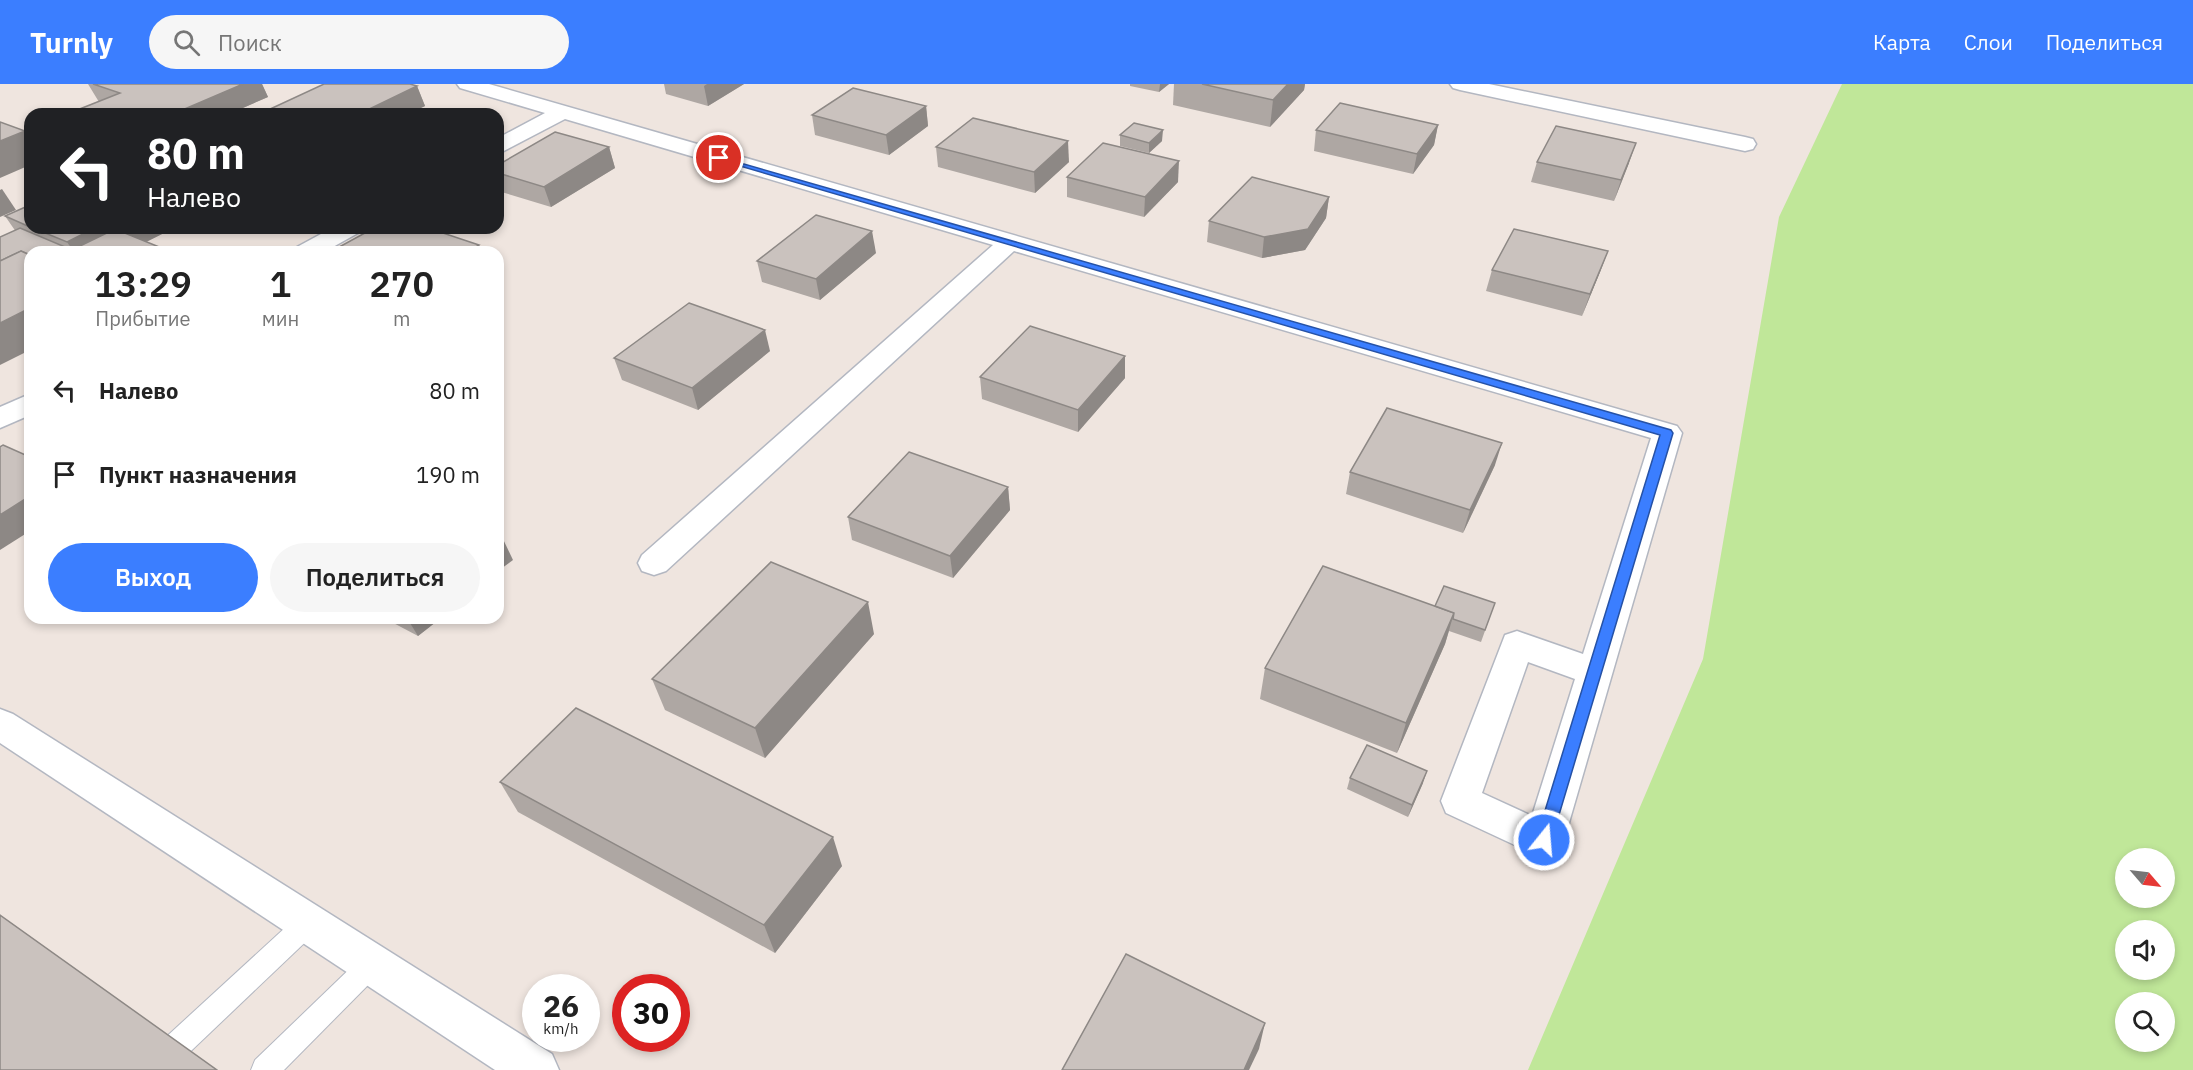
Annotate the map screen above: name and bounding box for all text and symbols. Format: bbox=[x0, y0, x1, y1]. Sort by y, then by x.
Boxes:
search box bbox=[149, 15, 569, 69]
text: Turnly bbox=[30, 24, 113, 61]
icon: search bbox=[170, 26, 203, 59]
text: Поиск bbox=[218, 28, 282, 57]
text: Карта bbox=[1873, 28, 1931, 56]
text: Слои bbox=[1964, 28, 2013, 56]
text: Поделиться bbox=[2046, 28, 2163, 56]
text: 80 m bbox=[147, 126, 245, 181]
icon: left bbox=[48, 132, 126, 210]
pin bbox=[693, 132, 744, 183]
icon: arrive bbox=[702, 141, 735, 174]
text: Налево bbox=[147, 179, 241, 214]
text: 13:29 bbox=[94, 260, 192, 307]
text: 1 bbox=[270, 260, 291, 307]
text: 270 bbox=[369, 260, 434, 307]
text: Прибытие bbox=[95, 305, 190, 332]
text: мин bbox=[262, 305, 299, 332]
text: m bbox=[393, 305, 410, 332]
icon: left bbox=[48, 374, 81, 407]
text: Налево bbox=[99, 376, 178, 405]
text: 80 m bbox=[429, 376, 480, 405]
icon: arrive bbox=[48, 458, 81, 491]
text: Пункт назначения bbox=[99, 460, 297, 489]
text: 190 m bbox=[416, 460, 480, 489]
button: Выход bbox=[48, 543, 258, 612]
button: Поделиться bbox=[270, 543, 480, 612]
position arrow bbox=[1512, 808, 1576, 872]
north arrow bbox=[2115, 848, 2175, 908]
map controls bbox=[2115, 848, 2175, 1052]
button: sound bbox=[2115, 920, 2175, 980]
speed limit sign: 30 bbox=[612, 974, 690, 1052]
text: 26 bbox=[543, 986, 579, 1025]
button: search bbox=[2115, 992, 2175, 1052]
text: km/h bbox=[543, 1019, 579, 1038]

